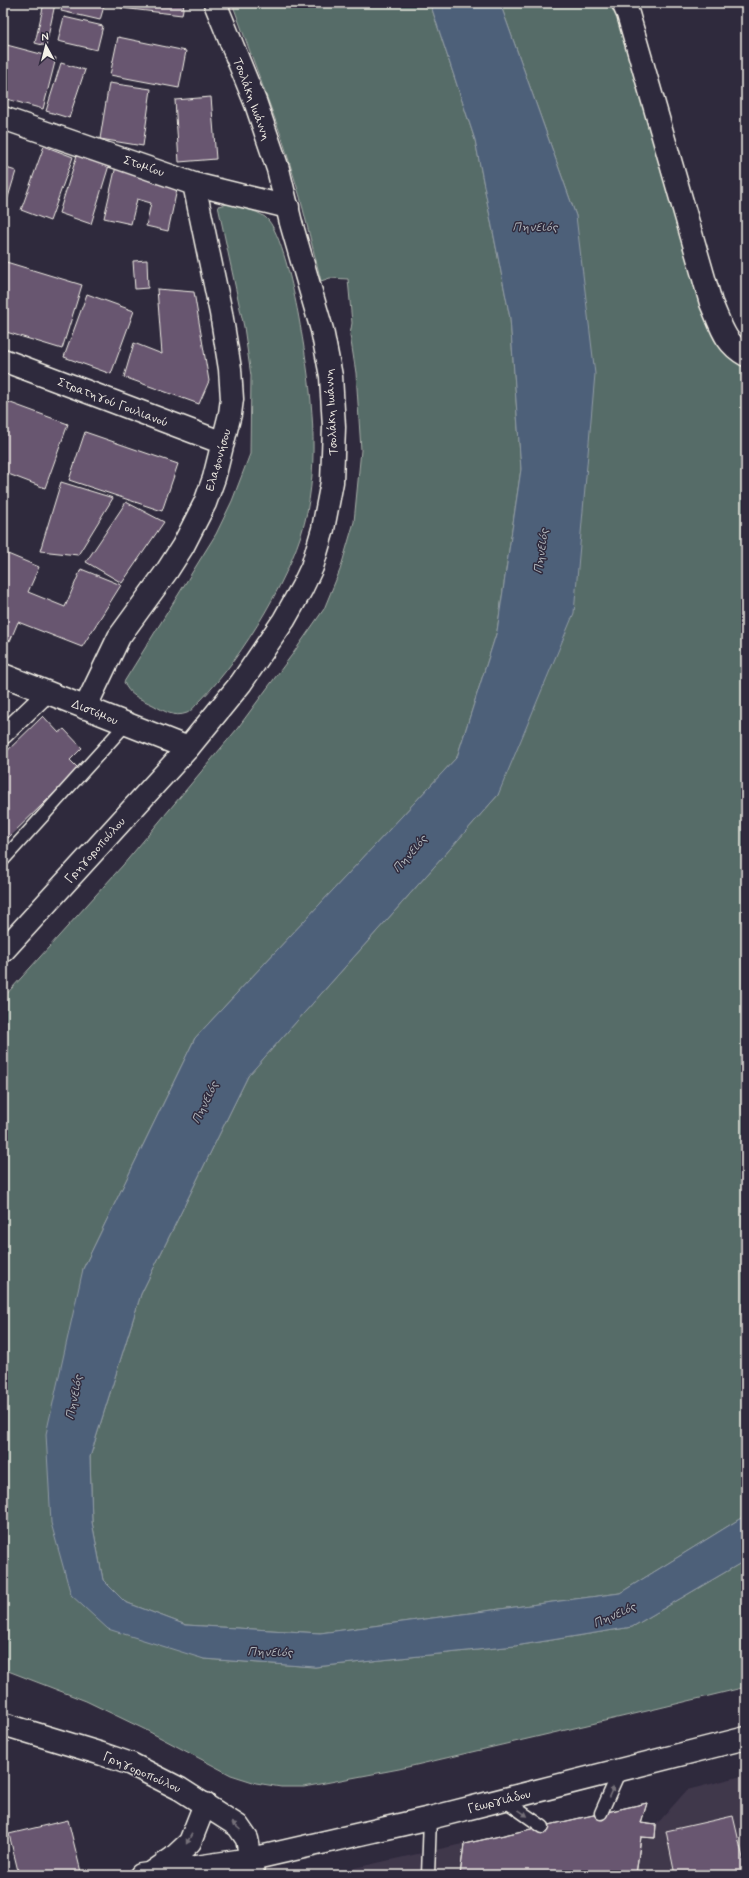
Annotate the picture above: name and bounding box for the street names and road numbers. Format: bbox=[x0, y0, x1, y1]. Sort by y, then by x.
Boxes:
street label: Τσολάκη Ιωάννη bbox=[229, 56, 273, 143]
street label: Στομίου bbox=[121, 153, 167, 182]
street label: Τσολάκη Ιωάννη bbox=[322, 368, 342, 456]
street label: Στρατηγού Γουλιανού bbox=[55, 374, 170, 431]
street label: Ελαφονήσου bbox=[202, 427, 236, 493]
street label: Διστόμου bbox=[69, 696, 121, 730]
street label: Γρηγοροπούλου bbox=[62, 814, 130, 887]
street label: Γρηγοροπούλου bbox=[100, 1749, 184, 1797]
street label: Γεωργιάδου bbox=[466, 1786, 533, 1818]

